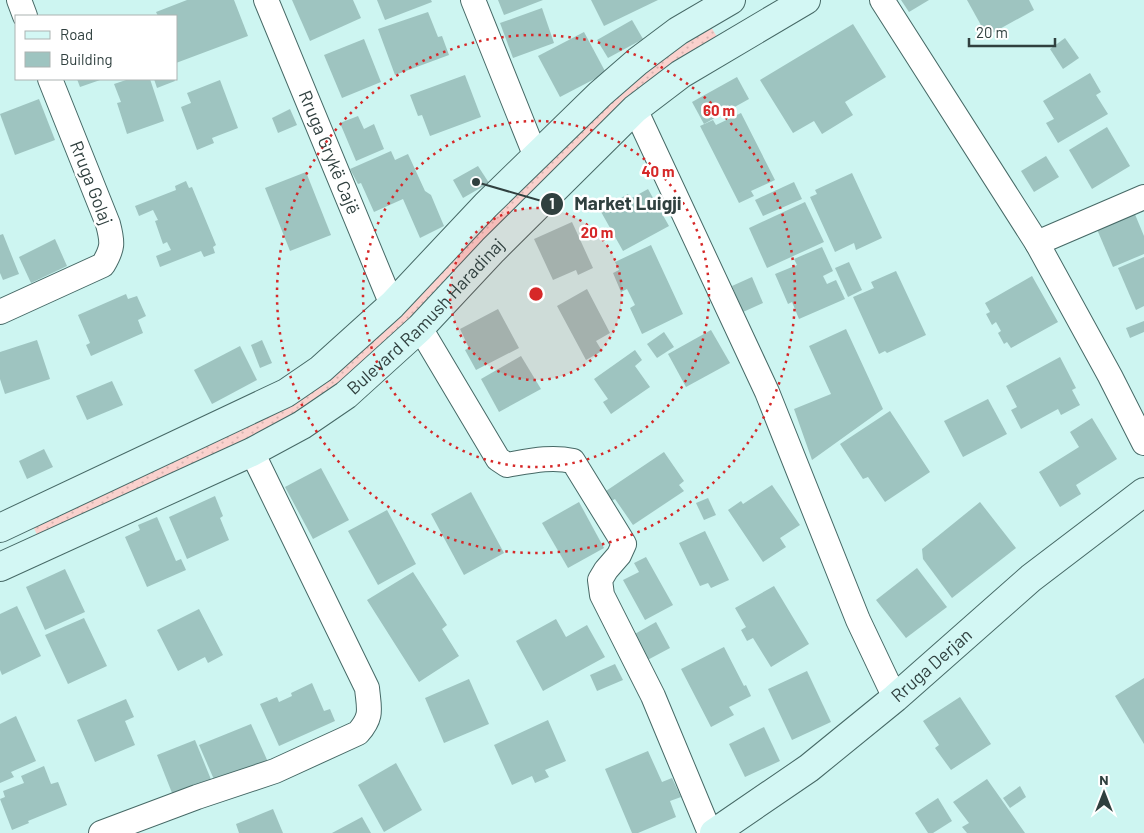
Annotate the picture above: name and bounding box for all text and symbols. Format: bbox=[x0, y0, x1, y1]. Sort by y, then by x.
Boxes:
legend bbox=[15, 15, 178, 80]
scale bar bbox=[969, 15, 1055, 47]
text: 20 m bbox=[976, 23, 1008, 41]
text: Road bbox=[60, 25, 93, 43]
text: Building bbox=[60, 50, 113, 68]
street label: Rruga Grykë Cajë bbox=[295, 87, 365, 217]
text: 60 m bbox=[703, 101, 735, 119]
street label: Rruga Golaj bbox=[66, 138, 118, 228]
text: 40 m bbox=[641, 162, 675, 180]
callout: Market Luigji bbox=[539, 187, 692, 221]
text: Market Luigji bbox=[574, 191, 682, 214]
text: 1 bbox=[549, 194, 555, 212]
text: 20 m bbox=[581, 223, 613, 241]
street label: Bulevard Ramush Haradinaj bbox=[342, 233, 508, 399]
centre of rings bbox=[527, 285, 545, 303]
street label: Rruga Derjan bbox=[886, 623, 976, 706]
north arrow bbox=[1079, 768, 1129, 818]
text: N bbox=[1099, 771, 1109, 788]

